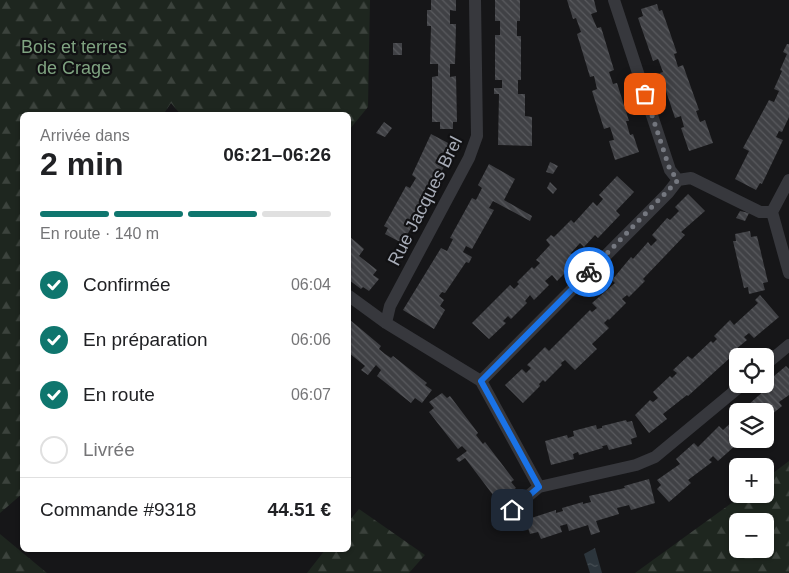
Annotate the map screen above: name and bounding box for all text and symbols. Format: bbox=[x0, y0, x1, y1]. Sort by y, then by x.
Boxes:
park label: Bois et terres de Crage bbox=[21, 37, 127, 78]
pin bbox=[624, 73, 666, 115]
icon: bag bbox=[631, 80, 659, 108]
text: Arrivée dans bbox=[40, 127, 130, 144]
street label: Rue Jacques Brel bbox=[384, 133, 466, 269]
text: 06:21–06:26 bbox=[223, 144, 331, 165]
text: 2 min bbox=[40, 146, 124, 182]
text: En route · 140 m bbox=[40, 225, 159, 242]
courier bbox=[564, 247, 614, 297]
icon: bike bbox=[575, 258, 603, 286]
icon: check bbox=[40, 271, 68, 299]
text: Confirmée bbox=[83, 274, 171, 295]
text: 06:04 bbox=[291, 276, 331, 293]
icon: check bbox=[40, 326, 68, 354]
text: En préparation bbox=[83, 329, 208, 350]
text: 06:06 bbox=[291, 331, 331, 348]
map controls bbox=[729, 348, 774, 558]
button: locate bbox=[729, 348, 774, 393]
icon: check bbox=[40, 381, 68, 409]
text: En route bbox=[83, 384, 155, 405]
text: 06:07 bbox=[291, 386, 331, 403]
button: layers bbox=[729, 403, 774, 448]
text: Livrée bbox=[83, 439, 135, 460]
button: + bbox=[729, 458, 774, 503]
pin bbox=[491, 489, 533, 531]
icon: home bbox=[498, 496, 526, 524]
text: Commande #9318 bbox=[40, 499, 196, 520]
text: 44.51 € bbox=[268, 499, 331, 520]
button: − bbox=[729, 513, 774, 558]

